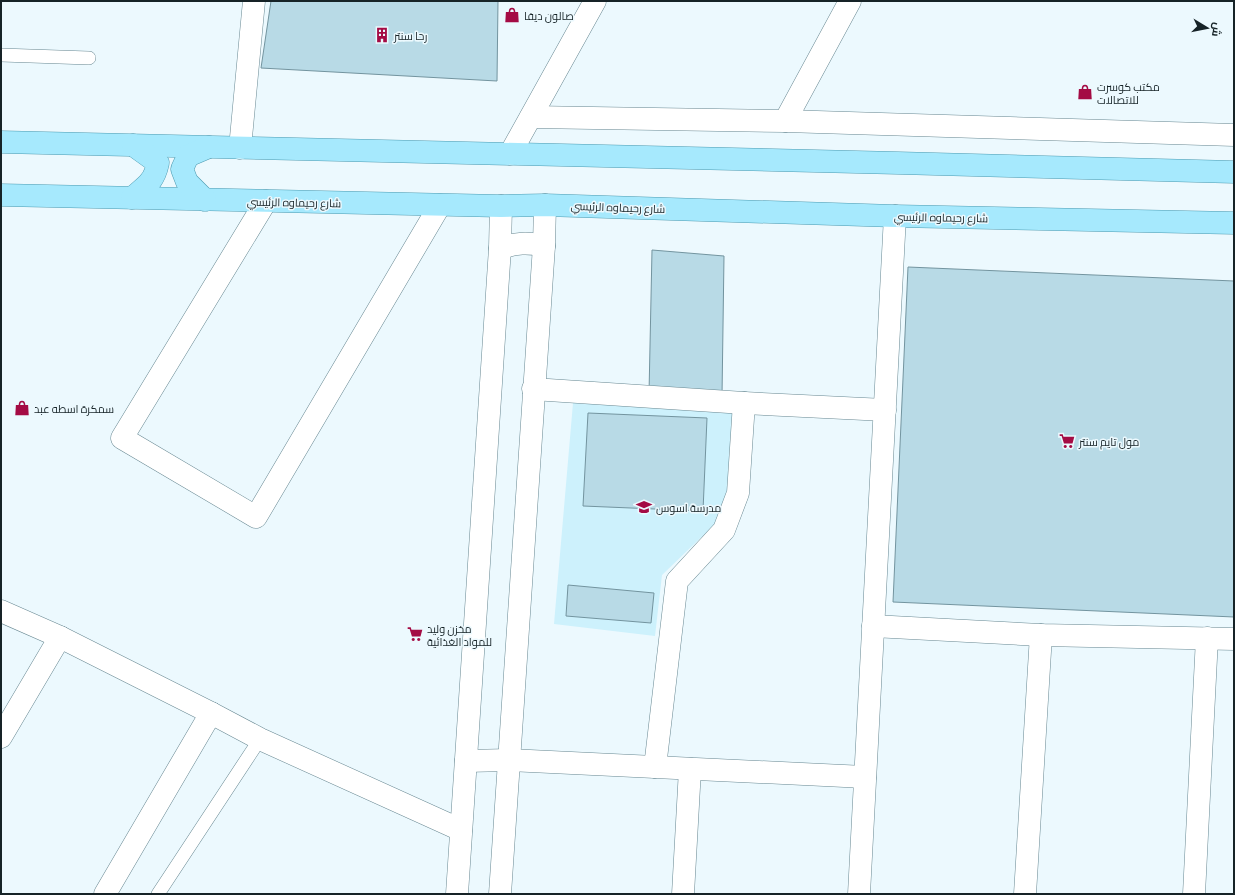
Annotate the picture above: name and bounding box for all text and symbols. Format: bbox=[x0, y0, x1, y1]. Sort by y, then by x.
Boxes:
shop icon: صالون ديفا bbox=[503, 6, 521, 24]
place label: صالون ديفا bbox=[524, 8, 574, 23]
north arrow bbox=[1187, 8, 1227, 48]
text: ش bbox=[1209, 22, 1226, 38]
building icon: رحا سنتر bbox=[373, 26, 391, 44]
place label: رحا سنتر bbox=[393, 28, 427, 43]
place label: مكتب كوسرت للاتصالات bbox=[1097, 79, 1160, 107]
shop icon: مكتب كوسرت للاتصالات bbox=[1076, 83, 1094, 101]
street label: شارع رحيماوه الرئيسي bbox=[247, 194, 341, 211]
street label: شارع رحيماوه الرئيسي bbox=[570, 198, 666, 217]
street label: شارع رحيماوه الرئيسي bbox=[894, 209, 988, 226]
shop icon: سمكرة اسطه عبد bbox=[13, 399, 31, 417]
place label: سمكرة اسطه عبد bbox=[34, 401, 114, 416]
supermarket icon: مول تايم سنتر bbox=[1058, 432, 1076, 450]
place label: مول تايم سنتر bbox=[1078, 434, 1139, 450]
school or university icon: مدرسة اسوس bbox=[635, 498, 653, 516]
place label: مدرسة اسوس bbox=[656, 500, 721, 515]
place label: مخزن وليد للمواد الغذائية bbox=[427, 621, 492, 649]
supermarket icon: مخزن وليد للمواد الغذائية bbox=[406, 625, 424, 643]

